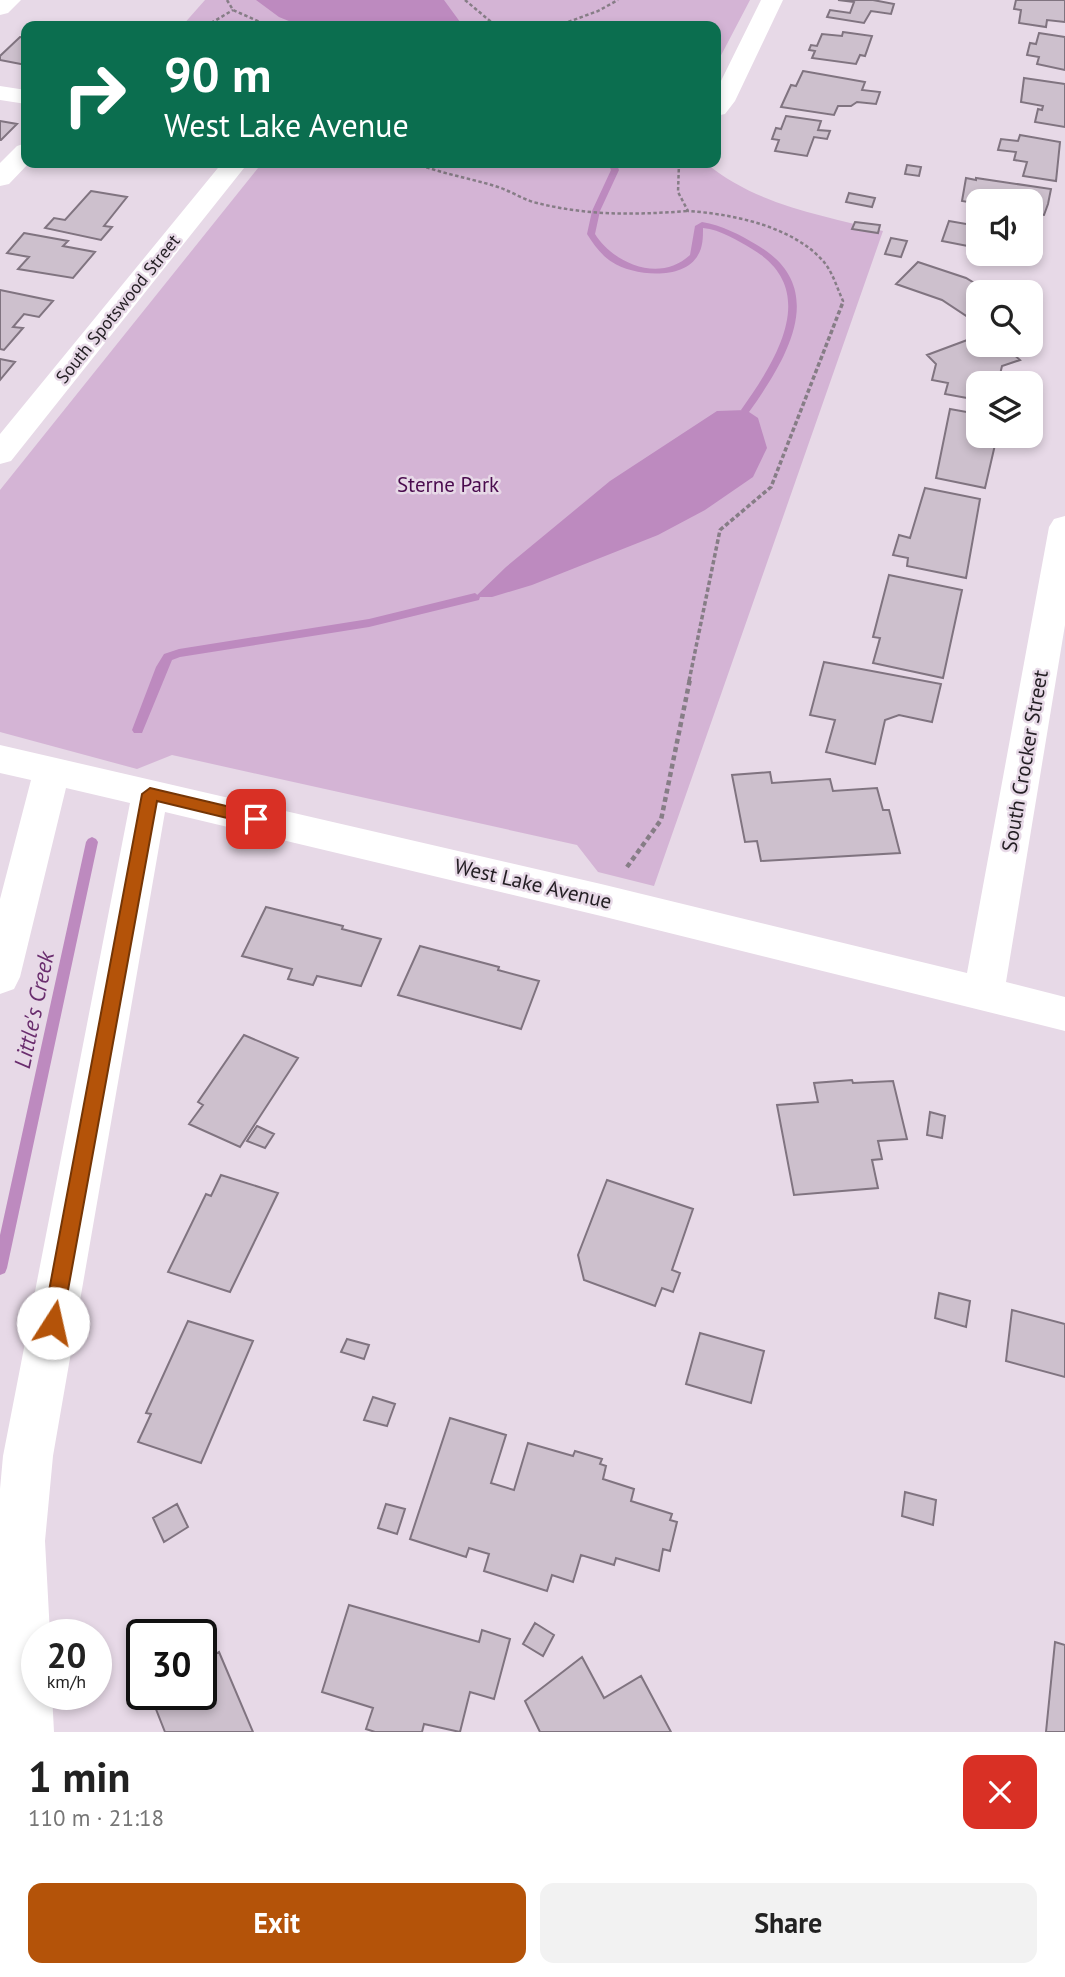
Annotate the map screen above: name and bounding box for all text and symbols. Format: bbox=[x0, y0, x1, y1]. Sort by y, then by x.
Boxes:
text: 90 m bbox=[164, 42, 271, 106]
icon: right bbox=[49, 49, 140, 140]
text: West Lake Avenue bbox=[164, 104, 409, 146]
map controls bbox=[966, 189, 1043, 448]
button: sound bbox=[966, 189, 1043, 266]
street label: South Spotswood Street bbox=[50, 230, 185, 388]
button: search bbox=[966, 280, 1043, 357]
button: layers bbox=[966, 371, 1043, 448]
park label: Sterne Park bbox=[397, 471, 499, 498]
street label: South Crocker Street bbox=[995, 668, 1054, 854]
pin bbox=[226, 789, 286, 849]
icon: arrive bbox=[237, 800, 275, 838]
street label: West Lake Avenue bbox=[452, 852, 614, 915]
water label: Little's Creek bbox=[7, 947, 60, 1071]
position arrow bbox=[16, 1286, 90, 1360]
speed limit sign: 30 bbox=[126, 1619, 217, 1710]
text: 20 bbox=[47, 1632, 86, 1678]
text: km/h bbox=[47, 1670, 86, 1693]
text: 1 min bbox=[28, 1749, 130, 1804]
button: close bbox=[963, 1755, 1037, 1829]
text: 110 m · 21:18 bbox=[28, 1803, 164, 1832]
button: Exit bbox=[28, 1883, 526, 1963]
button: Share bbox=[540, 1883, 1037, 1963]

